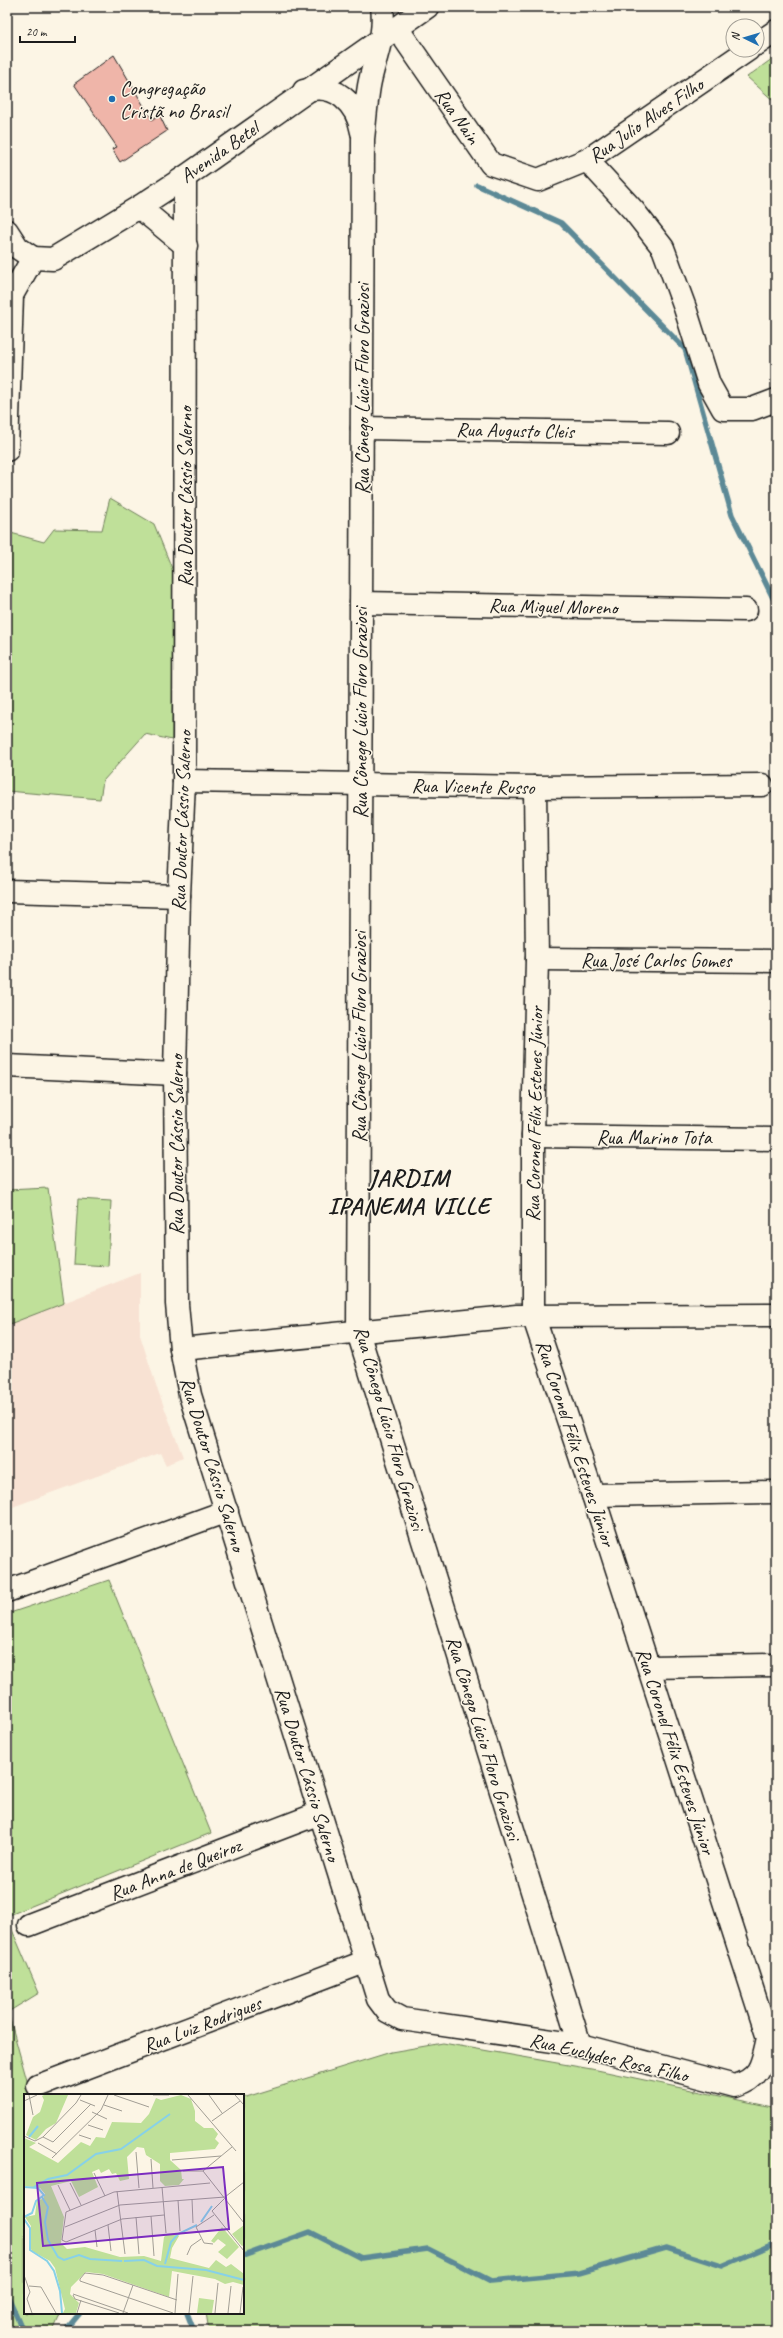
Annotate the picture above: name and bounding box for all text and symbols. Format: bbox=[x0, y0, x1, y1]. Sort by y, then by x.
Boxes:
scale bar bbox=[20, 18, 75, 44]
north arrow bbox=[725, 18, 765, 58]
text: 20 m bbox=[26, 24, 48, 40]
text: N bbox=[728, 31, 742, 41]
street label: Rua Julio Alves Filho bbox=[584, 71, 710, 168]
place label: Congregação Cristã no Brasil bbox=[120, 76, 232, 124]
street label: Rua Nain bbox=[429, 83, 486, 150]
marker: Congregação Cristã no Brasil bbox=[107, 94, 117, 104]
street label: Avenida Betel bbox=[175, 114, 266, 188]
street label: Rua Cônego Lúcio Floro Graziosi bbox=[350, 281, 375, 495]
street label: Rua Doutor Cássio Salerno bbox=[173, 405, 198, 587]
street label: Rua Augusto Cleis bbox=[456, 417, 576, 444]
street label: Rua Miguel Moreno bbox=[488, 593, 620, 620]
street label: Rua Cônego Lúcio Floro Graziosi bbox=[348, 605, 373, 819]
street label: Rua Doutor Cássio Salerno bbox=[166, 728, 197, 912]
street label: Rua Vicente Russo bbox=[411, 773, 536, 800]
street label: Rua Cônego Lúcio Floro Graziosi bbox=[347, 929, 372, 1143]
street label: Rua José Carlos Gomes bbox=[581, 948, 733, 973]
street label: Rua Coronel Félix Esteves Júnior bbox=[520, 1004, 549, 1222]
street label: Rua Doutor Cássio Salerno bbox=[164, 1053, 189, 1235]
street label: Rua Marino Tota bbox=[597, 1125, 713, 1150]
district label: JARDIM IPANEMA VILLE bbox=[328, 1163, 493, 1221]
street label: Rua Cônego Lúcio Floro Graziosi bbox=[348, 1323, 431, 1536]
street label: Rua Coronel Félix Esteves Júnior bbox=[530, 1337, 621, 1551]
street label: Rua Doutor Cássio Salerno bbox=[174, 1374, 251, 1556]
street label: Rua Cônego Lúcio Floro Graziosi bbox=[441, 1633, 527, 1845]
street label: Rua Coronel Félix Esteves Júnior bbox=[630, 1645, 721, 1859]
street label: Rua Doutor Cássio Salerno bbox=[269, 1684, 346, 1866]
street label: Rua Anna de Queiroz bbox=[106, 1832, 246, 1906]
street label: Rua Luiz Rodrigues bbox=[140, 1990, 267, 2058]
street label: Rua Euclydes Rosa Filho bbox=[527, 2027, 692, 2088]
inset map bbox=[24, 2094, 244, 2314]

